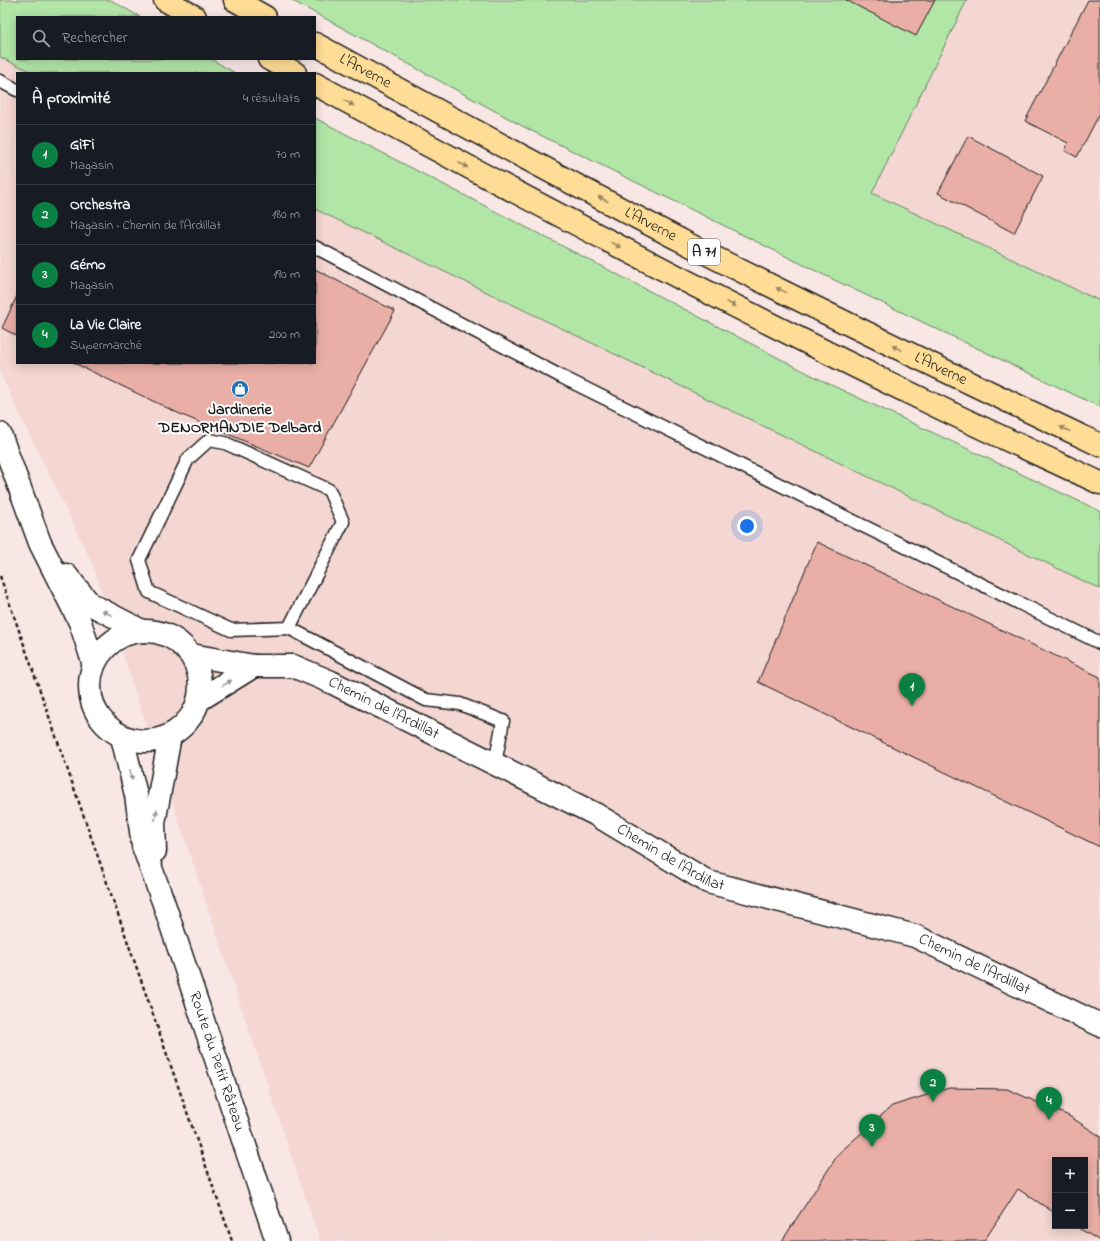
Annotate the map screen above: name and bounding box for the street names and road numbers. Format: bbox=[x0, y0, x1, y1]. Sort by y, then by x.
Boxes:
street label: L'Arverne bbox=[335, 47, 396, 96]
street label: L'Arverne bbox=[620, 201, 682, 249]
road number: A 71 bbox=[688, 239, 720, 265]
street label: L'Arverne bbox=[910, 346, 972, 392]
street label: Chemin de l'Ardillat bbox=[324, 670, 444, 746]
street label: Chemin de l'Ardillat bbox=[612, 818, 728, 898]
street label: Chemin de l'Ardillat bbox=[914, 927, 1035, 1002]
street label: Route du Petit Râteau bbox=[182, 989, 251, 1135]

